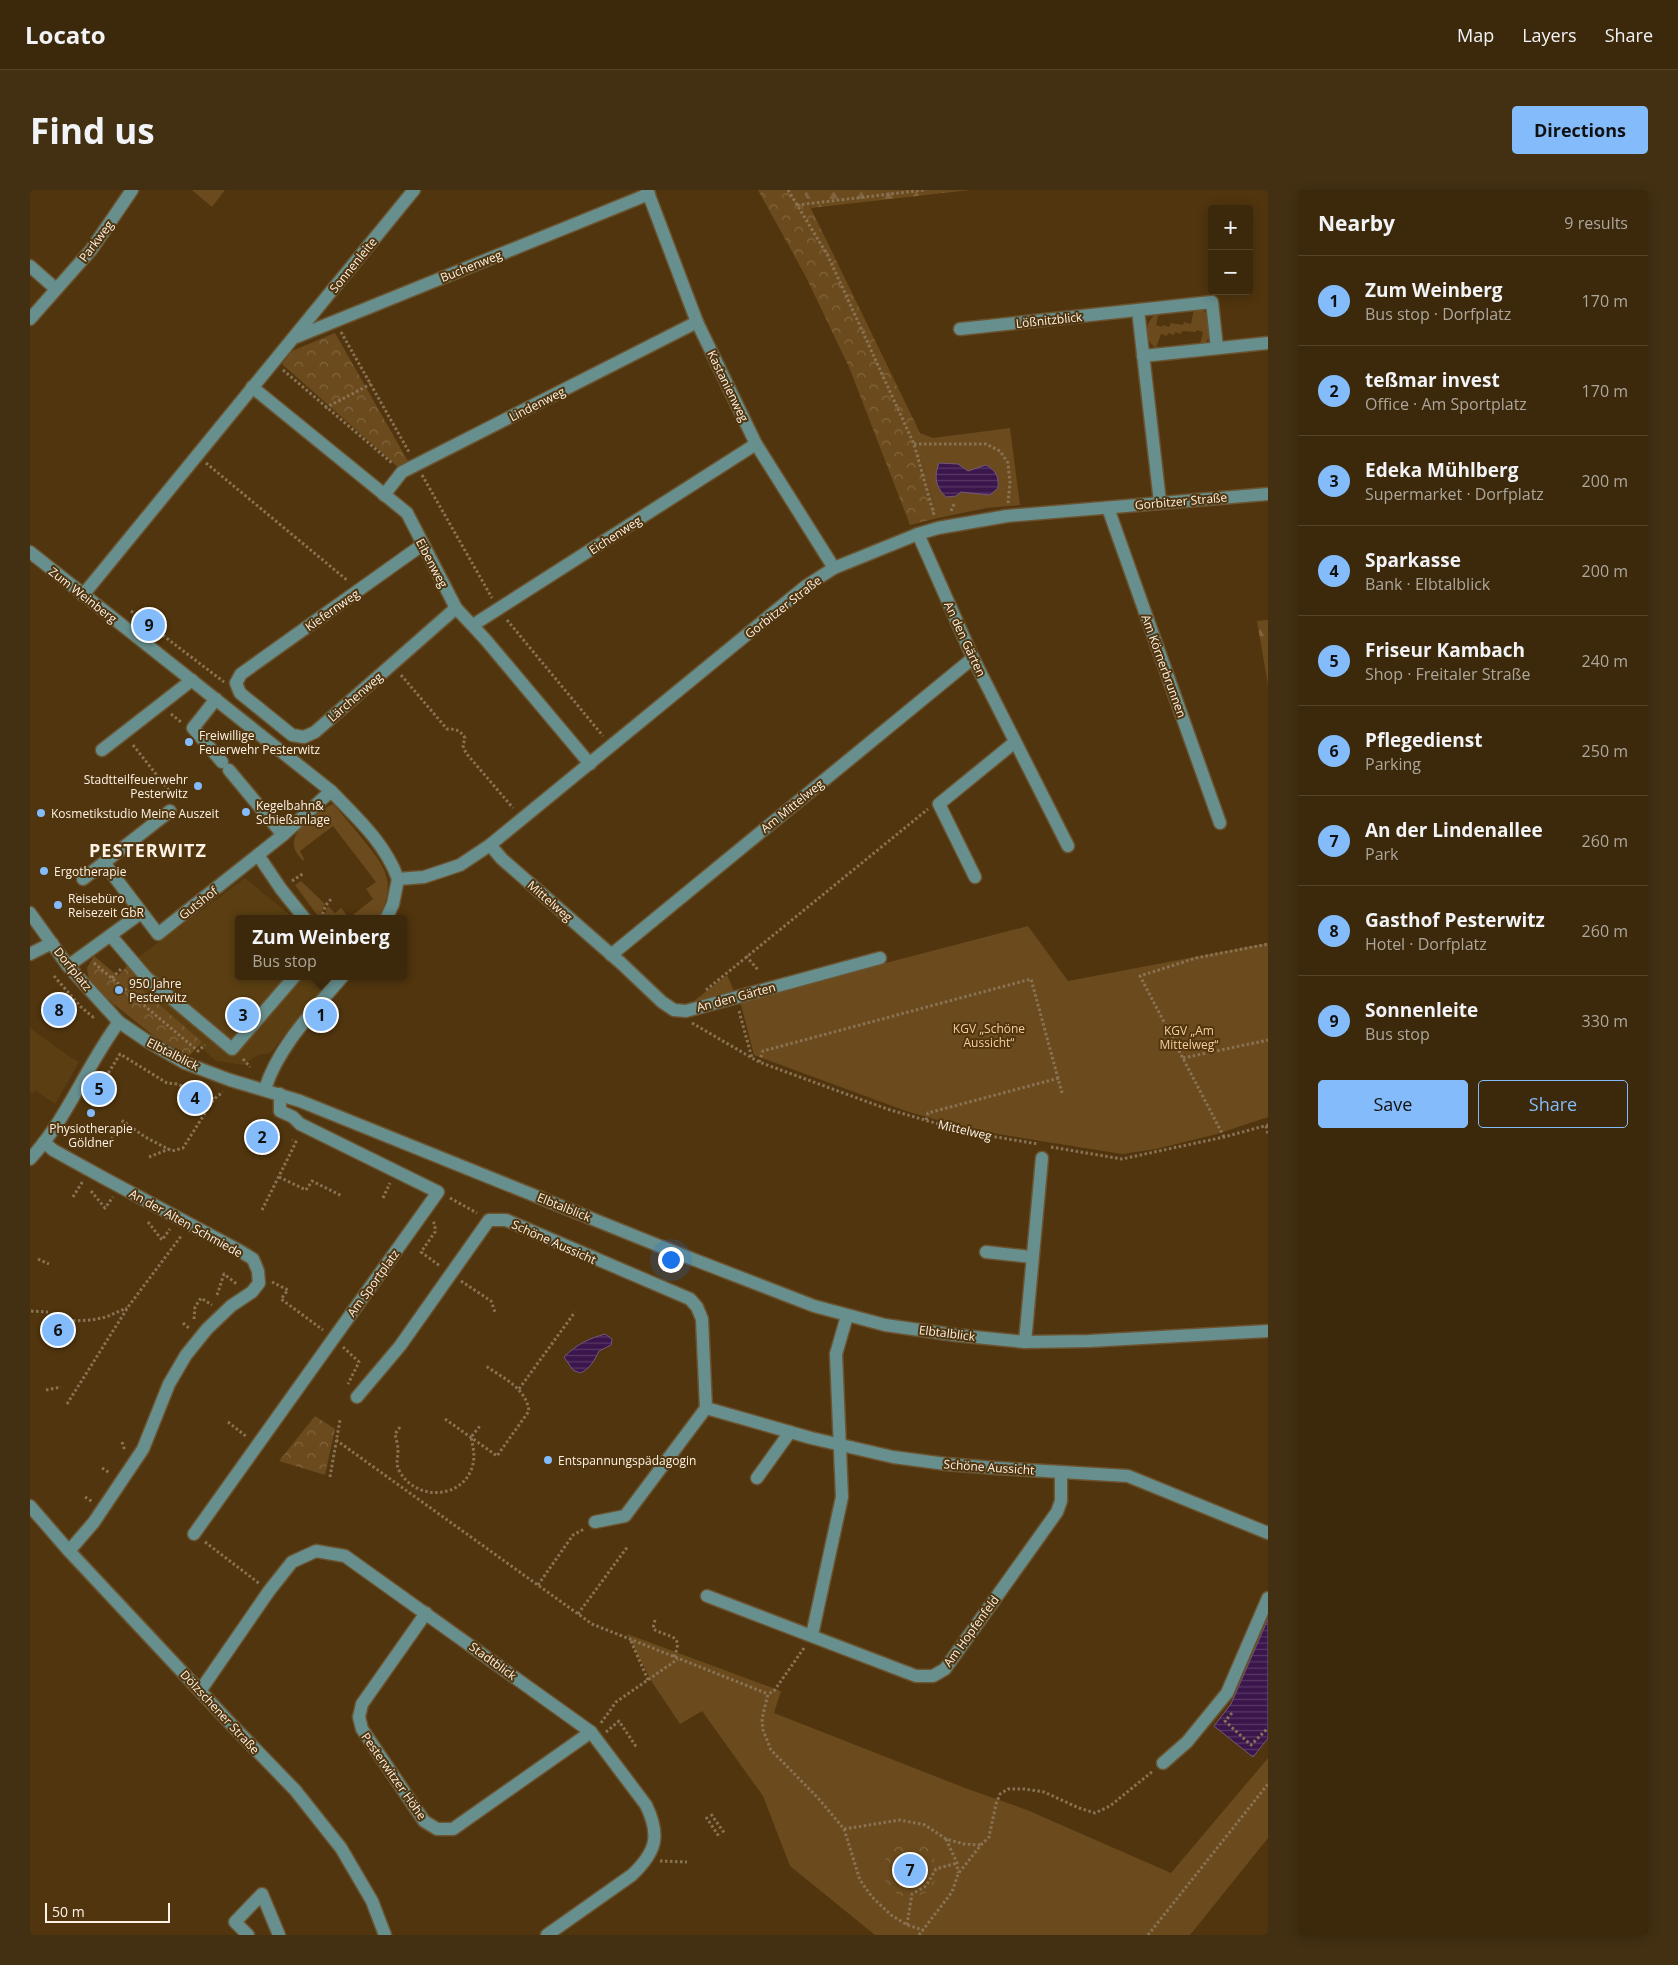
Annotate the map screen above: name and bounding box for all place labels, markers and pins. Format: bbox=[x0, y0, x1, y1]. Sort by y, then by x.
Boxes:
pin: 9 bbox=[133, 606, 165, 644]
place label: Freiwillige Feuerwehr Pesterwitz bbox=[199, 727, 321, 758]
marker: Freiwillige Feuerwehr Pesterwitz bbox=[183, 736, 195, 748]
place label: Stadtteilfeuerwehr Pesterwitz bbox=[84, 771, 188, 802]
marker: Stadtteilfeuerwehr Pesterwitz bbox=[192, 780, 204, 792]
place label: Kegelbahn& Schießanlage bbox=[256, 797, 330, 828]
place label: Kosmetikstudio Meine Auszeit bbox=[51, 805, 219, 822]
marker: Kegelbahn& Schießanlage bbox=[240, 806, 252, 818]
marker: Kosmetikstudio Meine Auszeit bbox=[35, 807, 47, 819]
place label: Ergotherapie bbox=[54, 863, 127, 880]
marker: Ergotherapie bbox=[38, 865, 50, 877]
place label: Reisebüro Reisezeit GbR bbox=[68, 890, 144, 921]
marker: Reisebüro Reisezeit GbR bbox=[52, 899, 64, 911]
place label: 950 Jahre Pesterwitz bbox=[129, 975, 187, 1006]
marker: 950 Jahre Pesterwitz bbox=[113, 984, 125, 996]
pin: 8 bbox=[43, 991, 75, 1029]
pin: 3 bbox=[227, 996, 259, 1034]
pin: 1 bbox=[305, 996, 337, 1034]
pin: 5 bbox=[83, 1070, 115, 1108]
pin: 4 bbox=[179, 1079, 211, 1117]
marker: Physiotherapie Göldner bbox=[85, 1107, 97, 1119]
pin: 2 bbox=[246, 1118, 278, 1156]
place label: Physiotherapie Göldner bbox=[49, 1120, 133, 1151]
pin: 6 bbox=[42, 1311, 74, 1349]
place label: Entspannungspädagogin bbox=[558, 1452, 696, 1469]
marker: Entspannungspädagogin bbox=[542, 1454, 554, 1466]
pin: 7 bbox=[894, 1851, 926, 1889]

